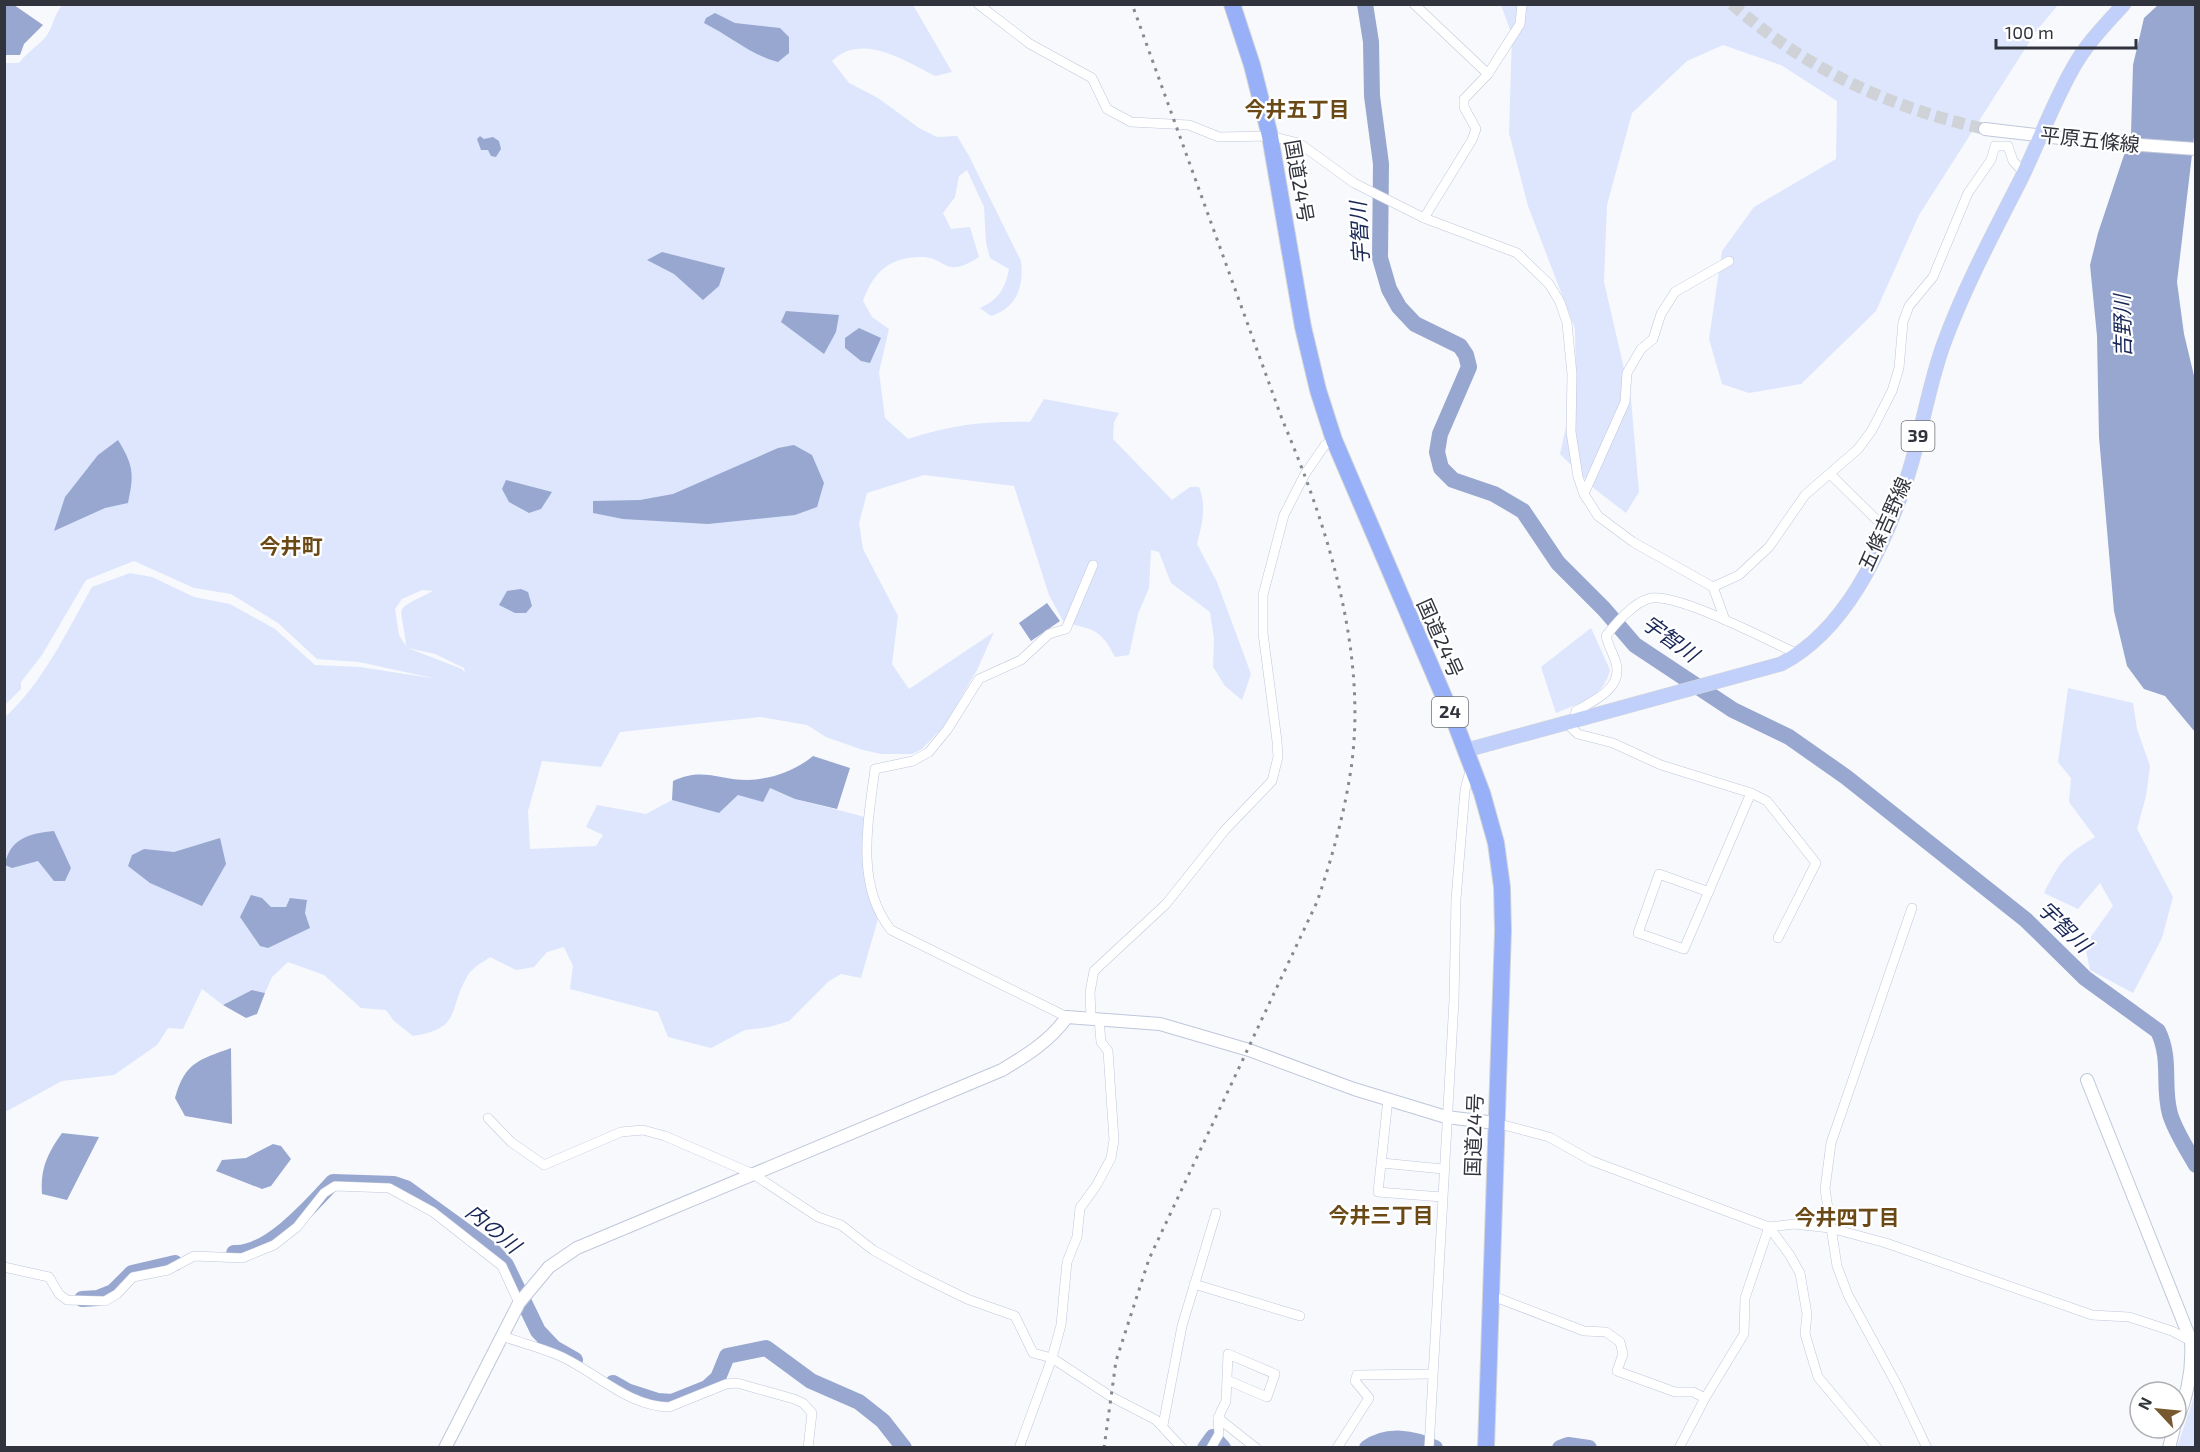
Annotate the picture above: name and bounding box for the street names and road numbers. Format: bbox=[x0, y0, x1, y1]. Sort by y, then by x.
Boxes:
street label: 平原五條線 bbox=[2039, 122, 2141, 156]
street label: 国道24号 bbox=[1281, 138, 1319, 224]
road number: 39 bbox=[1902, 421, 1934, 451]
street label: 五條吉野線 bbox=[1853, 473, 1915, 574]
street label: 国道24号 bbox=[1413, 595, 1469, 681]
road number: 24 bbox=[1432, 697, 1468, 727]
street label: 国道24号 bbox=[1460, 1093, 1486, 1177]

